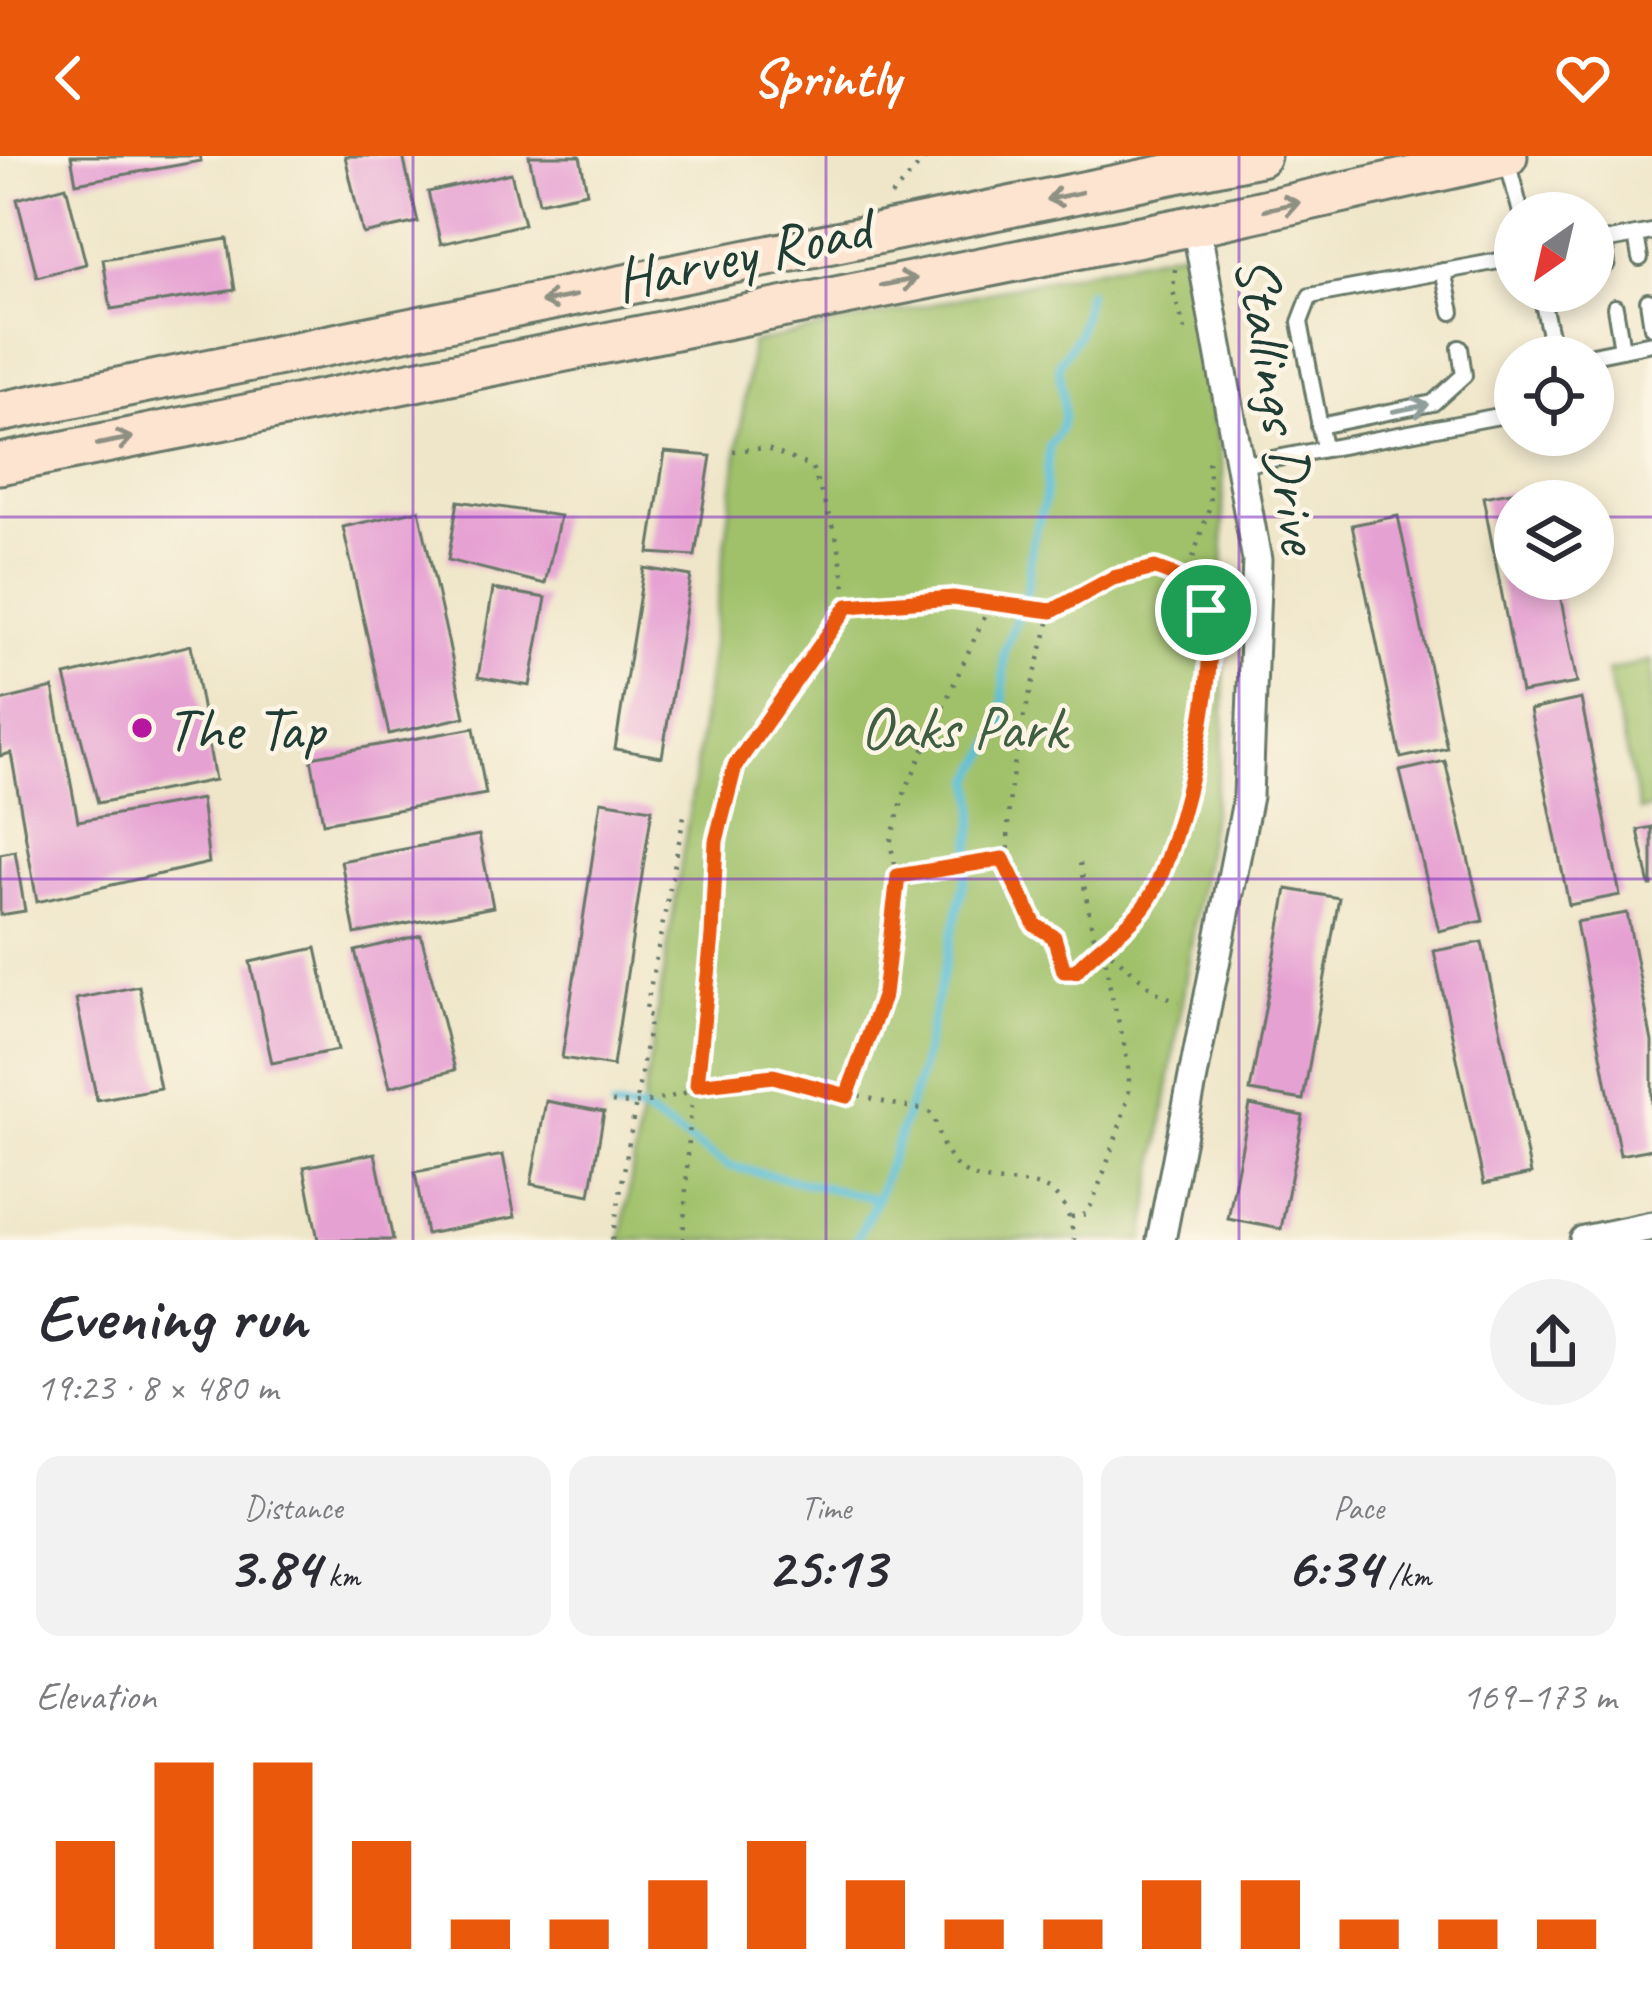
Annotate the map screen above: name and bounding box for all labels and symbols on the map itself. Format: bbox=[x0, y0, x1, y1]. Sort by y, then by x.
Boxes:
one-way arrow bbox=[1045, 186, 1083, 209]
street label: Harvey Road bbox=[608, 188, 885, 318]
north arrow bbox=[1494, 192, 1614, 312]
one-way arrow bbox=[1262, 193, 1300, 216]
street label: Stallings Drive bbox=[1218, 251, 1340, 561]
one-way arrow bbox=[879, 270, 918, 292]
one-way arrow bbox=[539, 289, 578, 311]
one-way arrow bbox=[1390, 396, 1429, 418]
one-way arrow bbox=[94, 429, 133, 451]
pin bbox=[1155, 559, 1257, 661]
park label: Oaks Park bbox=[860, 690, 1070, 766]
place label: The Tap bbox=[166, 691, 327, 767]
marker: The Tap bbox=[129, 715, 155, 741]

